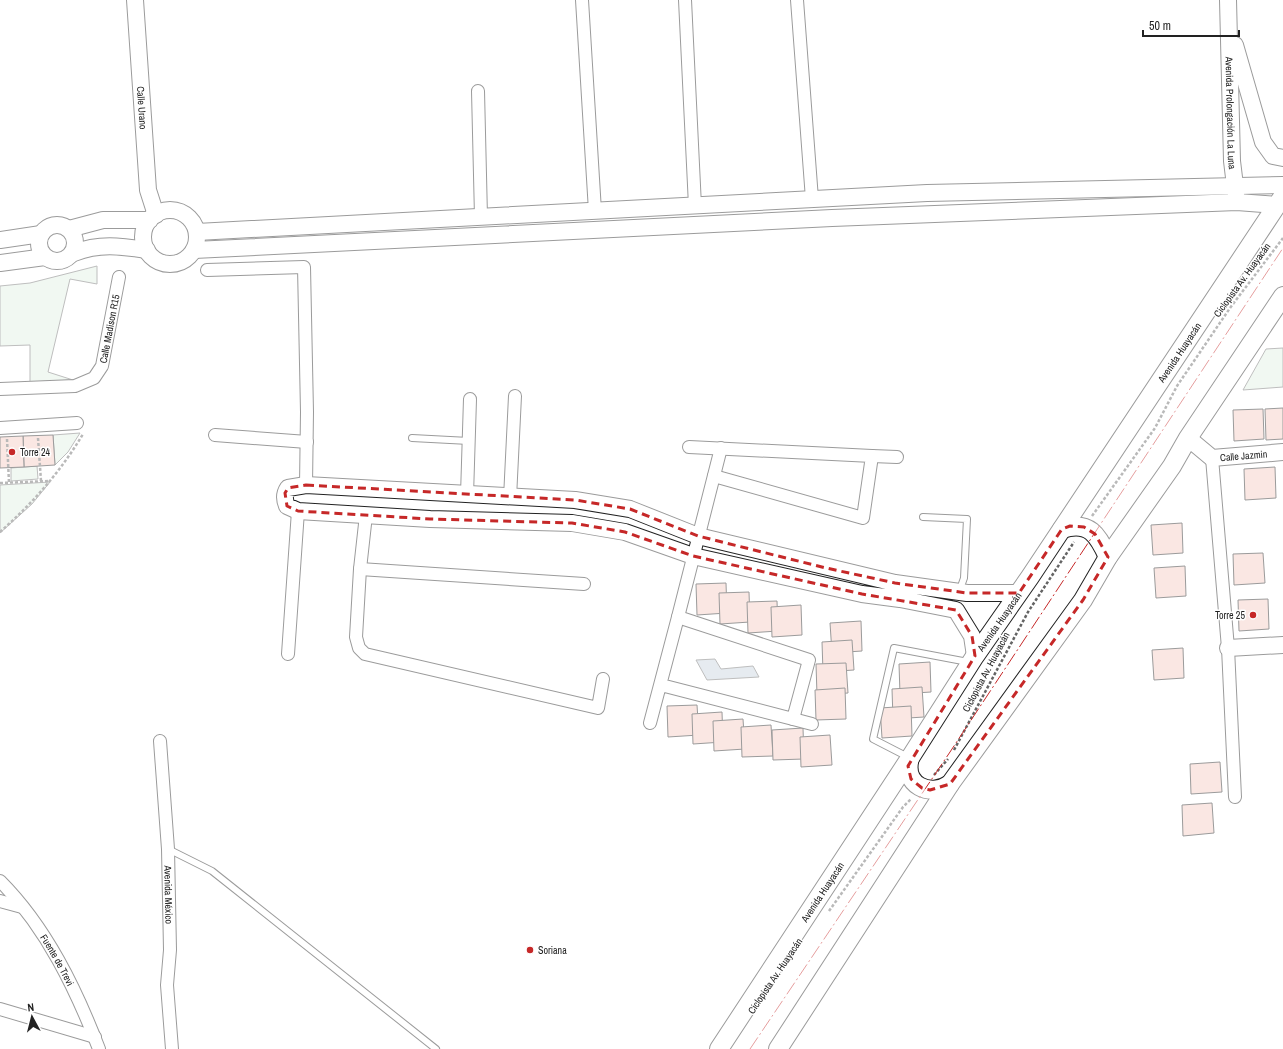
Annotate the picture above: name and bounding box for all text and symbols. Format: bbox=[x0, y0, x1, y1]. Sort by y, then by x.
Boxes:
scale bar bbox=[1143, 12, 1239, 38]
text: 50 m bbox=[1149, 18, 1171, 34]
street label: Avenida Prolongación La Luna bbox=[1223, 56, 1239, 170]
street label: Calle Urano bbox=[134, 86, 150, 130]
street label: Ciclopista Av. Huayacán bbox=[1211, 240, 1273, 320]
street label: Calle Madison R15 bbox=[96, 293, 122, 364]
street label: Avenida Huayacán bbox=[1154, 320, 1204, 386]
place label: Torre 24 bbox=[20, 446, 51, 459]
marker: Torre 24 bbox=[7, 447, 17, 457]
street label: Calle Jazmin bbox=[1219, 447, 1268, 464]
street label: Avenida Huayacán bbox=[973, 589, 1024, 654]
place label: Torre 25 bbox=[1215, 609, 1245, 622]
marker: Torre 25 bbox=[1248, 610, 1258, 620]
street label: Ciclopista Av. Huayacán bbox=[959, 630, 1013, 714]
street label: Avenida Huayacán bbox=[797, 859, 847, 925]
street label: Avenida México bbox=[162, 864, 176, 925]
street label: Fuente de Trevi bbox=[38, 931, 77, 988]
street label: Ciclopista Av. Huayacán bbox=[745, 936, 805, 1016]
place label: Soriana bbox=[538, 944, 567, 957]
marker: Soriana bbox=[525, 945, 535, 955]
north arrow bbox=[12, 997, 52, 1037]
text: N bbox=[27, 1000, 35, 1014]

